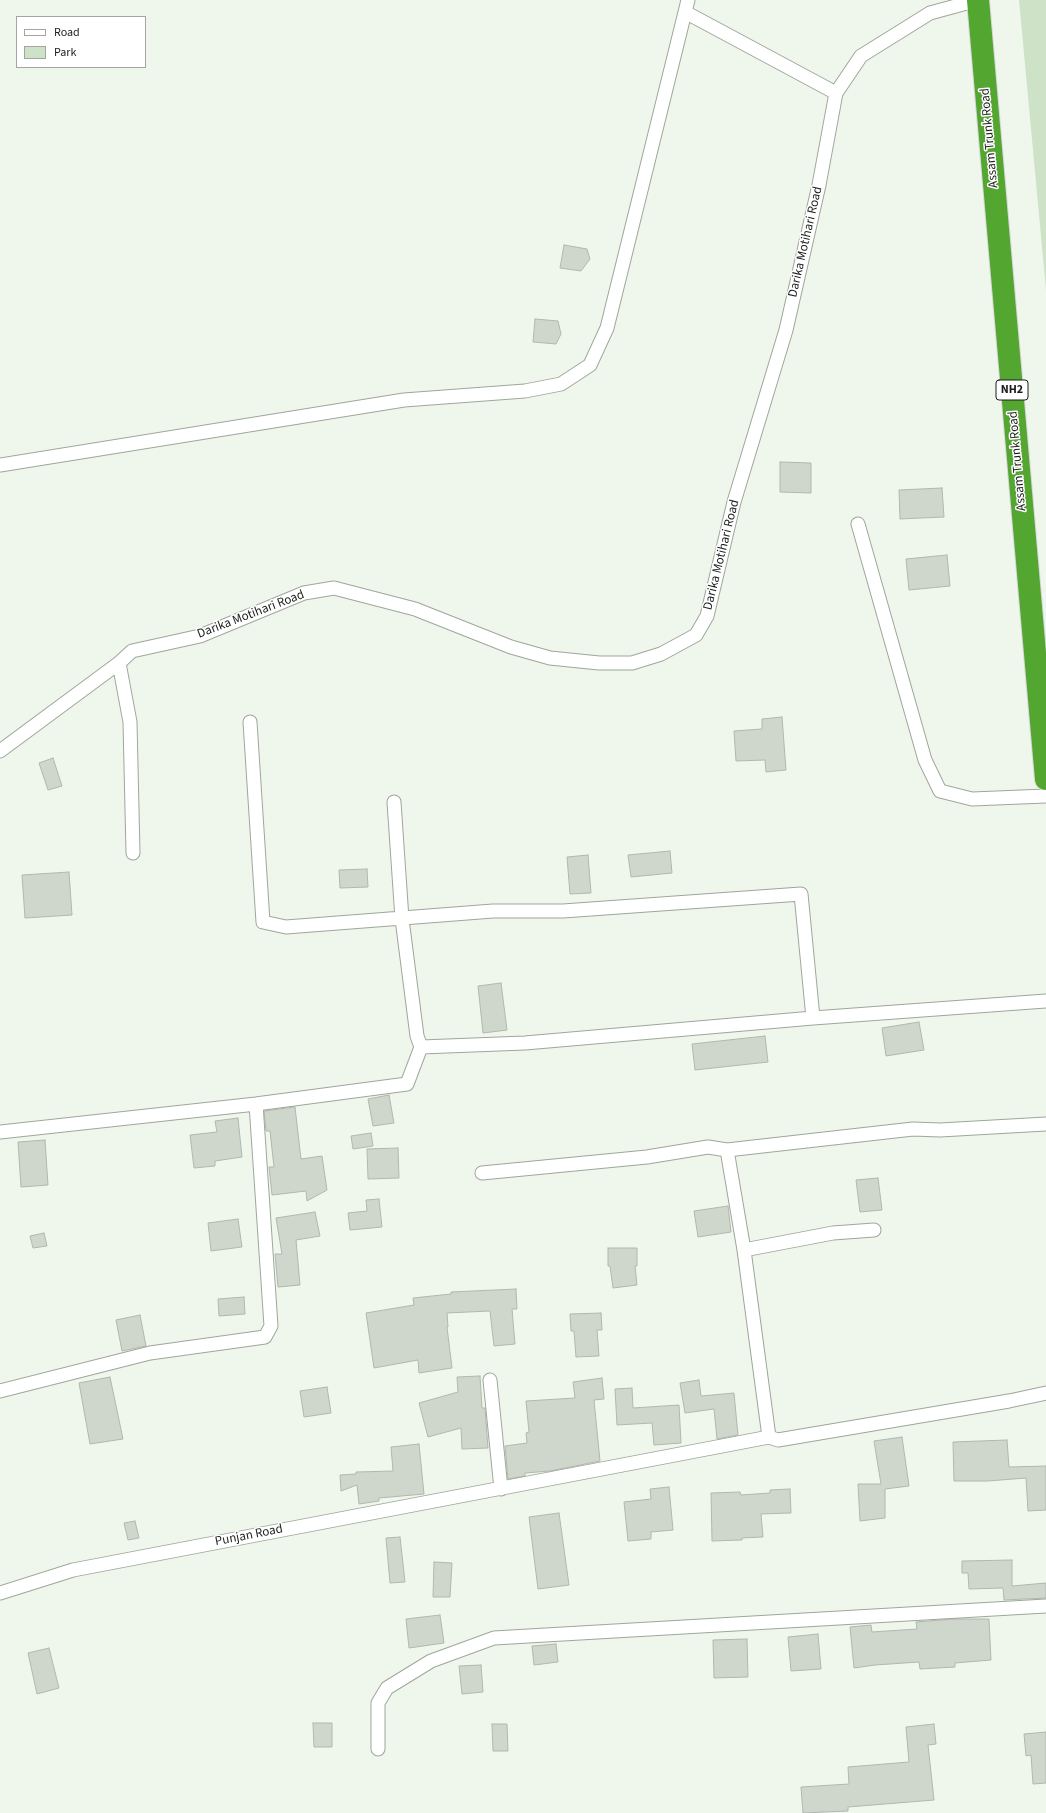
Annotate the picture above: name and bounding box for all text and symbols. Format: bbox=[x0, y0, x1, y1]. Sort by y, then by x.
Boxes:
legend bbox=[16, 16, 146, 68]
text: Road bbox=[54, 24, 80, 41]
text: Park bbox=[54, 44, 76, 61]
street label: Assam Trunk Road bbox=[978, 87, 1002, 189]
street label: Darika Motihari Road bbox=[786, 185, 826, 299]
road number: NH2 bbox=[996, 380, 1028, 400]
street label: Assam Trunk Road bbox=[1006, 410, 1030, 512]
street label: Darika Motihari Road bbox=[701, 498, 743, 612]
street label: Darika Motihari Road bbox=[195, 587, 307, 643]
street label: Punjan Road bbox=[214, 1522, 284, 1550]

